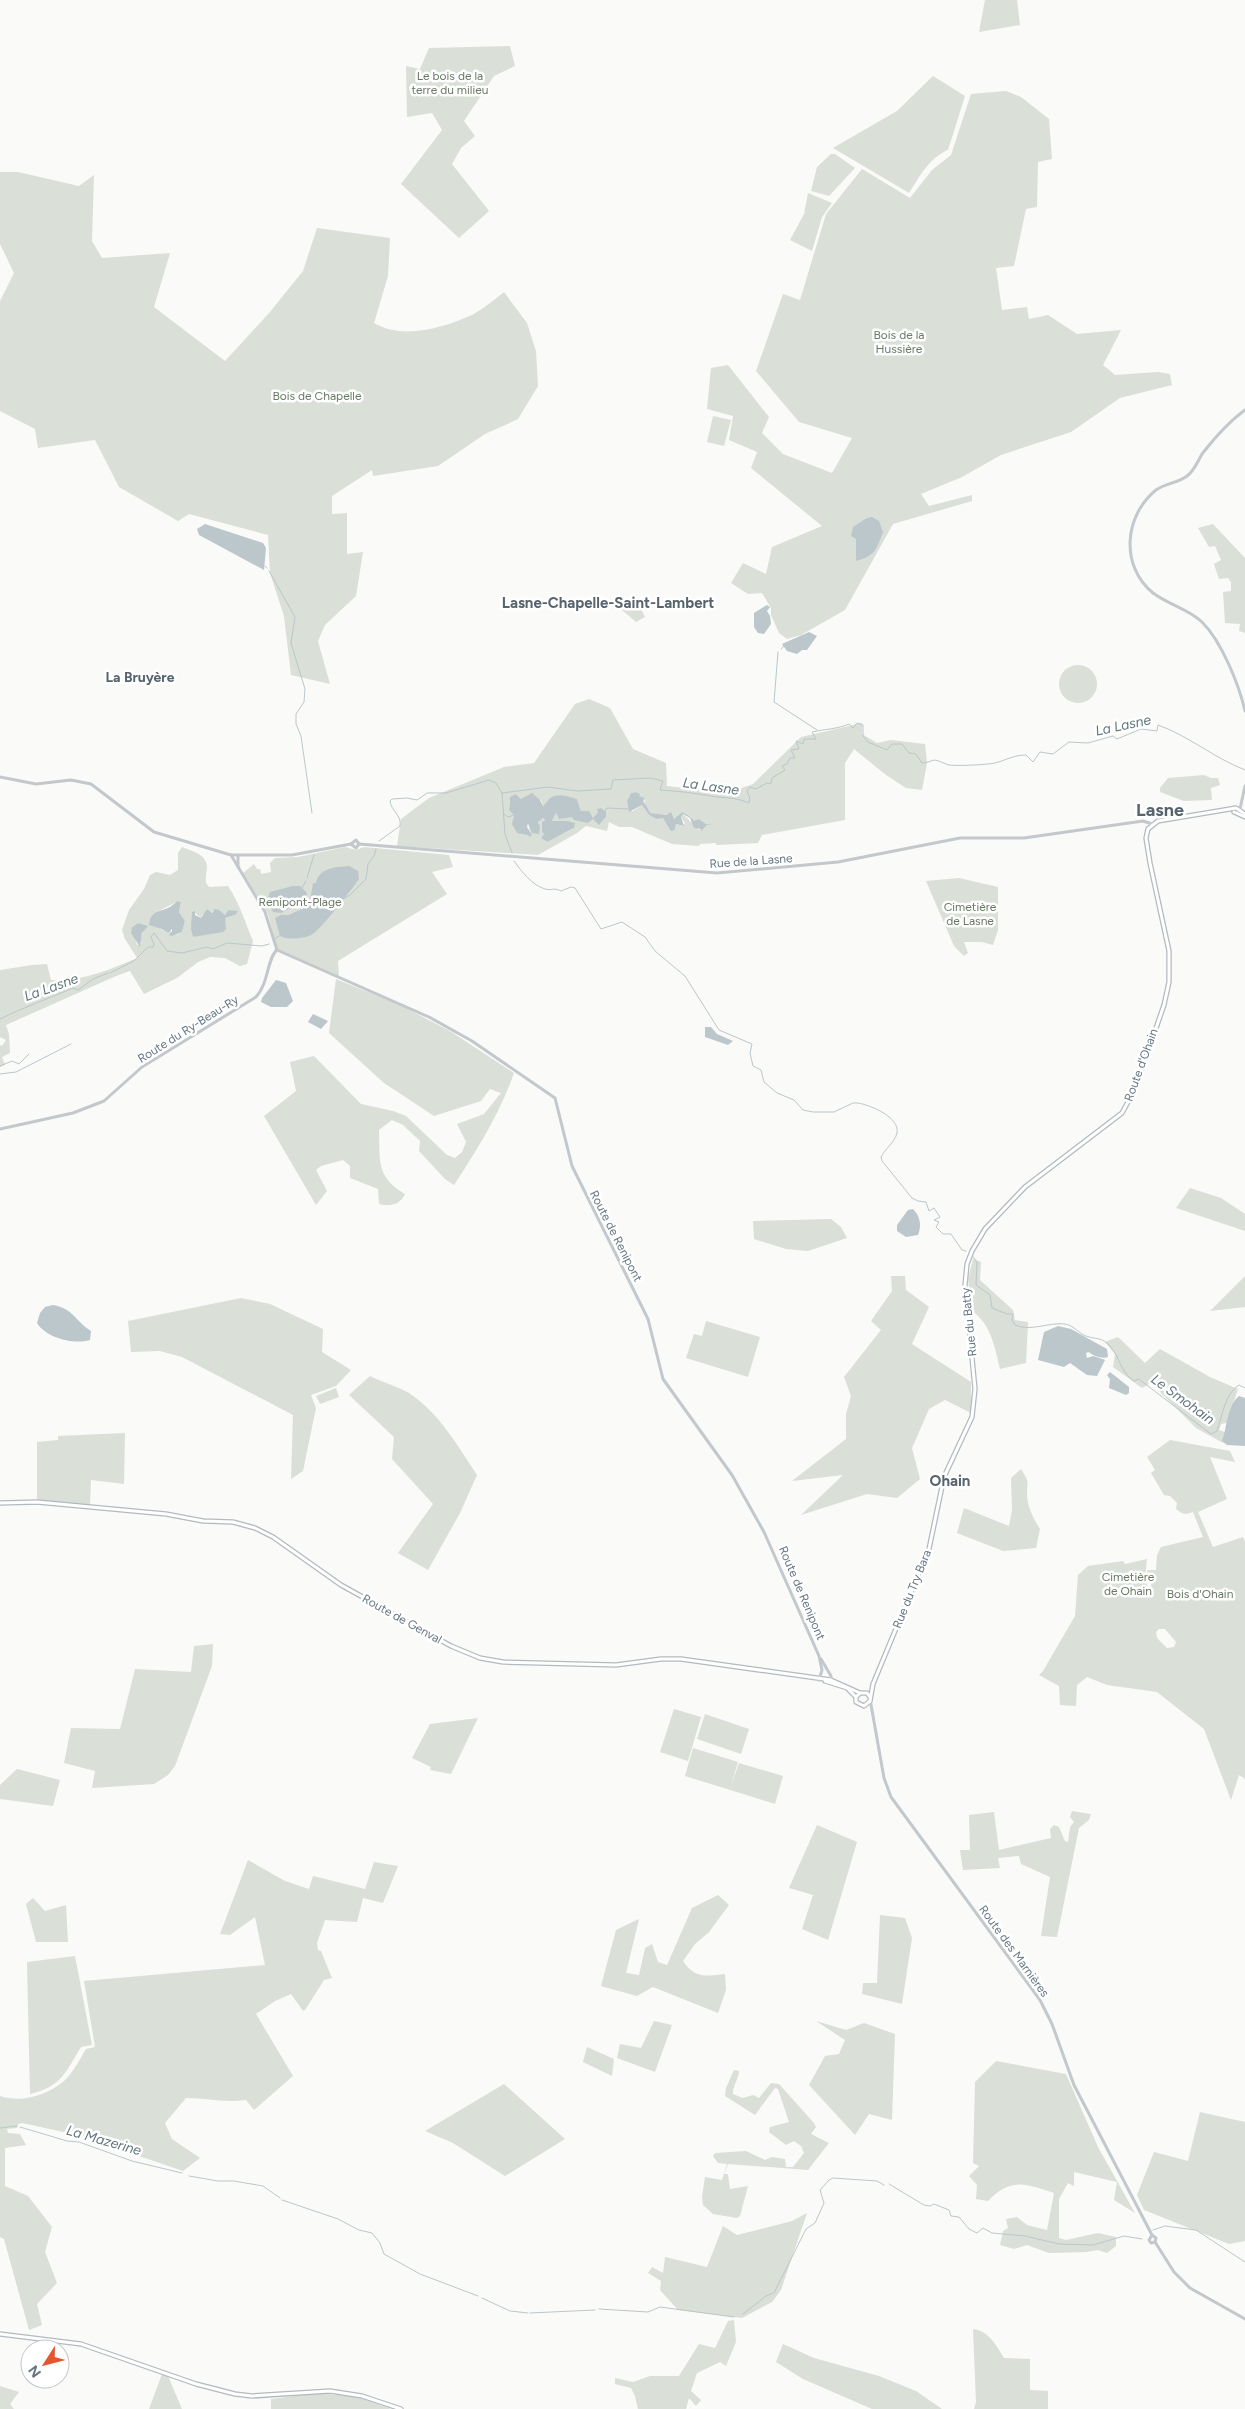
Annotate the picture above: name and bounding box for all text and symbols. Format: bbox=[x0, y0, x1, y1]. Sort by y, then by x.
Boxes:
park label: Le bois de la terre du milieu bbox=[411, 69, 489, 97]
park label: Bois de la Hussière bbox=[874, 328, 924, 356]
park label: Bois de Chapelle bbox=[272, 389, 362, 403]
district label: Lasne-Chapelle-Saint-Lambert bbox=[502, 594, 714, 612]
district label: La Bruyère bbox=[106, 669, 175, 686]
water label: La Lasne bbox=[1094, 711, 1153, 740]
water label: La Lasne bbox=[682, 774, 740, 799]
district label: Lasne bbox=[1136, 799, 1184, 821]
street label: Rue de la Lasne bbox=[709, 851, 793, 871]
park label: Renipont-Plage bbox=[258, 895, 342, 909]
park label: Cimetière de Lasne bbox=[944, 900, 997, 928]
water label: La Lasne bbox=[22, 970, 81, 1005]
street label: Route du Ry-Beau-Ry bbox=[135, 992, 242, 1066]
street label: Route d'Ohain bbox=[1121, 1027, 1161, 1103]
street label: Route de Renipont bbox=[587, 1188, 645, 1284]
street label: Rue du Batty bbox=[958, 1286, 980, 1357]
water label: Le Smohain bbox=[1148, 1371, 1218, 1428]
district label: Ohain bbox=[930, 1472, 970, 1490]
street label: Route de Renipont bbox=[776, 1544, 828, 1642]
street label: Rue du Try Bara bbox=[890, 1548, 934, 1630]
park label: Cimetière de Ohain bbox=[1102, 1570, 1155, 1598]
park label: Bois d'Ohain bbox=[1167, 1587, 1234, 1601]
street label: Route de Genval bbox=[360, 1591, 444, 1647]
street label: Route des Marnières bbox=[976, 1902, 1052, 2000]
water label: La Mazerine bbox=[64, 2122, 144, 2159]
north arrow bbox=[20, 2339, 70, 2389]
text: N bbox=[25, 2362, 45, 2381]

